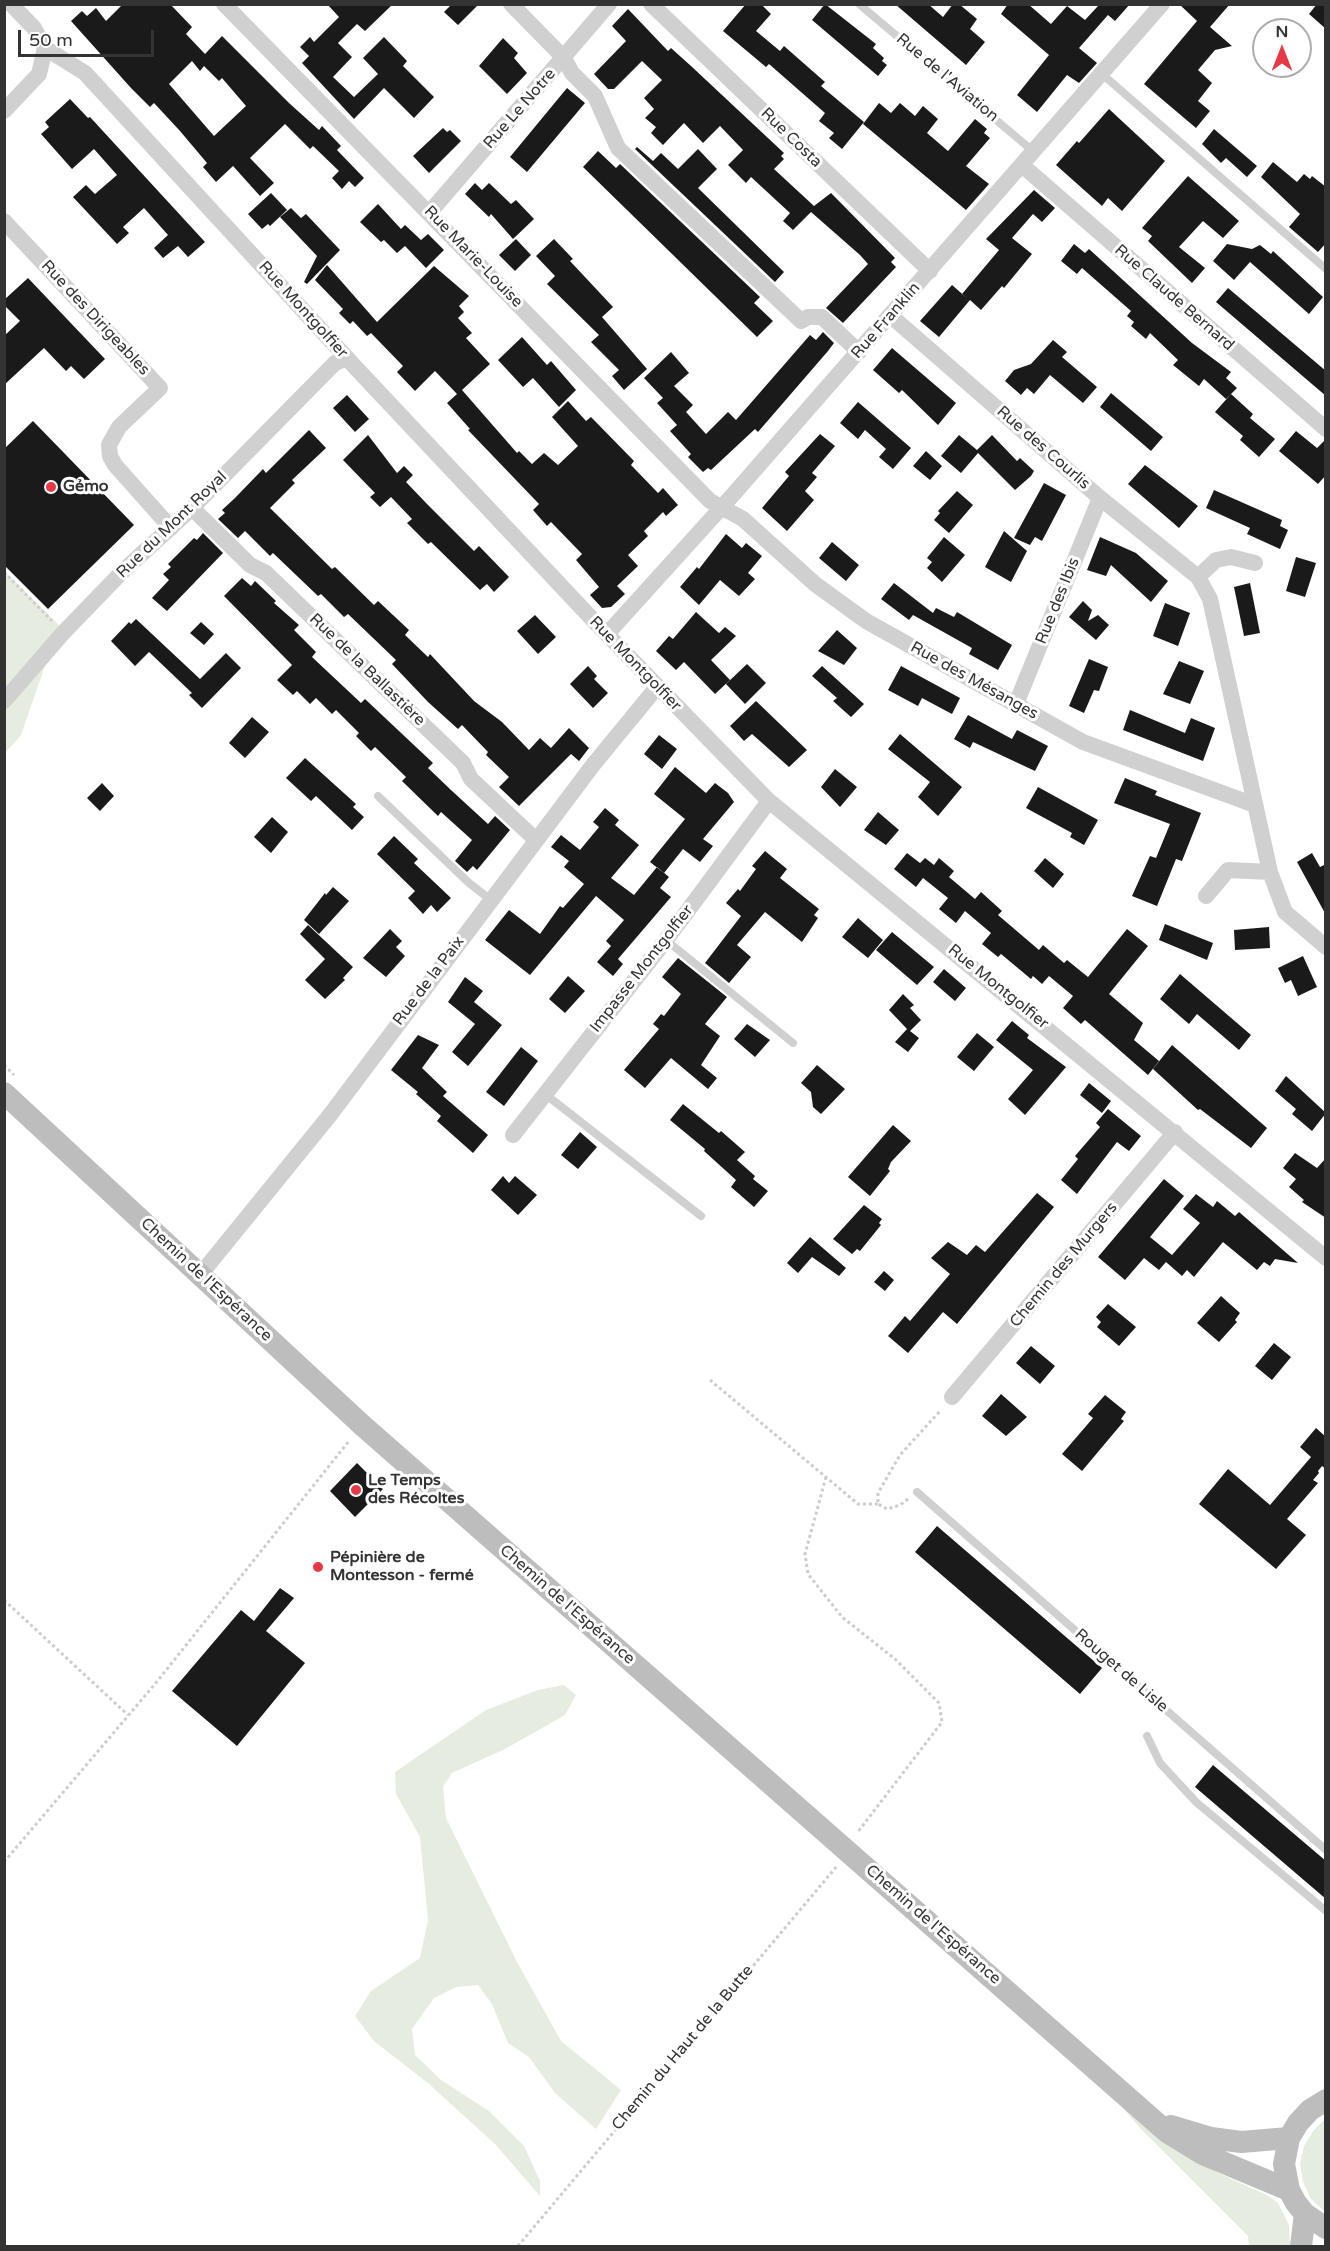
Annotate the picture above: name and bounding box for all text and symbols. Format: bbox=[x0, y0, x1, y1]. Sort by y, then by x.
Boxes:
scale bar bbox=[21, 18, 158, 56]
north arrow bbox=[1252, 18, 1312, 78]
text: N bbox=[1276, 22, 1288, 42]
text: 50 m bbox=[29, 29, 73, 51]
street label: Rue de l'Aviation bbox=[892, 30, 1002, 126]
street label: Rue Le Notre bbox=[480, 65, 560, 153]
street label: Rue Costa bbox=[756, 104, 826, 172]
street label: Rue Marie-Louise bbox=[420, 202, 526, 312]
street label: Rue Claude Bernard bbox=[1110, 241, 1238, 355]
street label: Rue des Dirigeables bbox=[37, 257, 153, 379]
street label: Rue Montgolfier bbox=[254, 257, 352, 363]
street label: Rue Franklin bbox=[848, 279, 924, 363]
street label: Rue des Courlis bbox=[992, 402, 1094, 494]
street label: Rue du Mont Royal bbox=[113, 468, 231, 582]
place label: Gémo bbox=[63, 477, 109, 497]
marker: Gémo bbox=[44, 480, 58, 494]
street label: Rue des Ibis bbox=[1032, 555, 1084, 647]
street label: Rue de la Ballastière bbox=[305, 610, 429, 730]
street label: Rue Montgolfier bbox=[585, 613, 685, 715]
street label: Rue des Mésanges bbox=[907, 638, 1041, 724]
street label: Impasse Montgolfier bbox=[586, 901, 698, 1037]
street label: Rue de la Paix bbox=[389, 933, 469, 1029]
street label: Rue Montgolfier bbox=[944, 941, 1052, 1033]
street label: Chemin des Murgers bbox=[1006, 1199, 1122, 1331]
street label: Chemin de l'Espérance bbox=[136, 1214, 276, 1346]
place label: Le Temps des Récoltes bbox=[368, 1471, 464, 1509]
marker: Le Temps des Récoltes bbox=[349, 1483, 363, 1497]
street label: Chemin de l'Espérance bbox=[496, 1541, 638, 1669]
place label: Pépinière de Montesson - fermé bbox=[330, 1548, 474, 1586]
marker: Pépinière de Montesson - fermé bbox=[311, 1560, 325, 1574]
street label: Rouget de Lisle bbox=[1070, 1625, 1172, 1717]
street label: Chemin de l'Espérance bbox=[862, 1861, 1004, 1989]
street label: Chemin du Haut de la Butte bbox=[608, 1961, 758, 2135]

